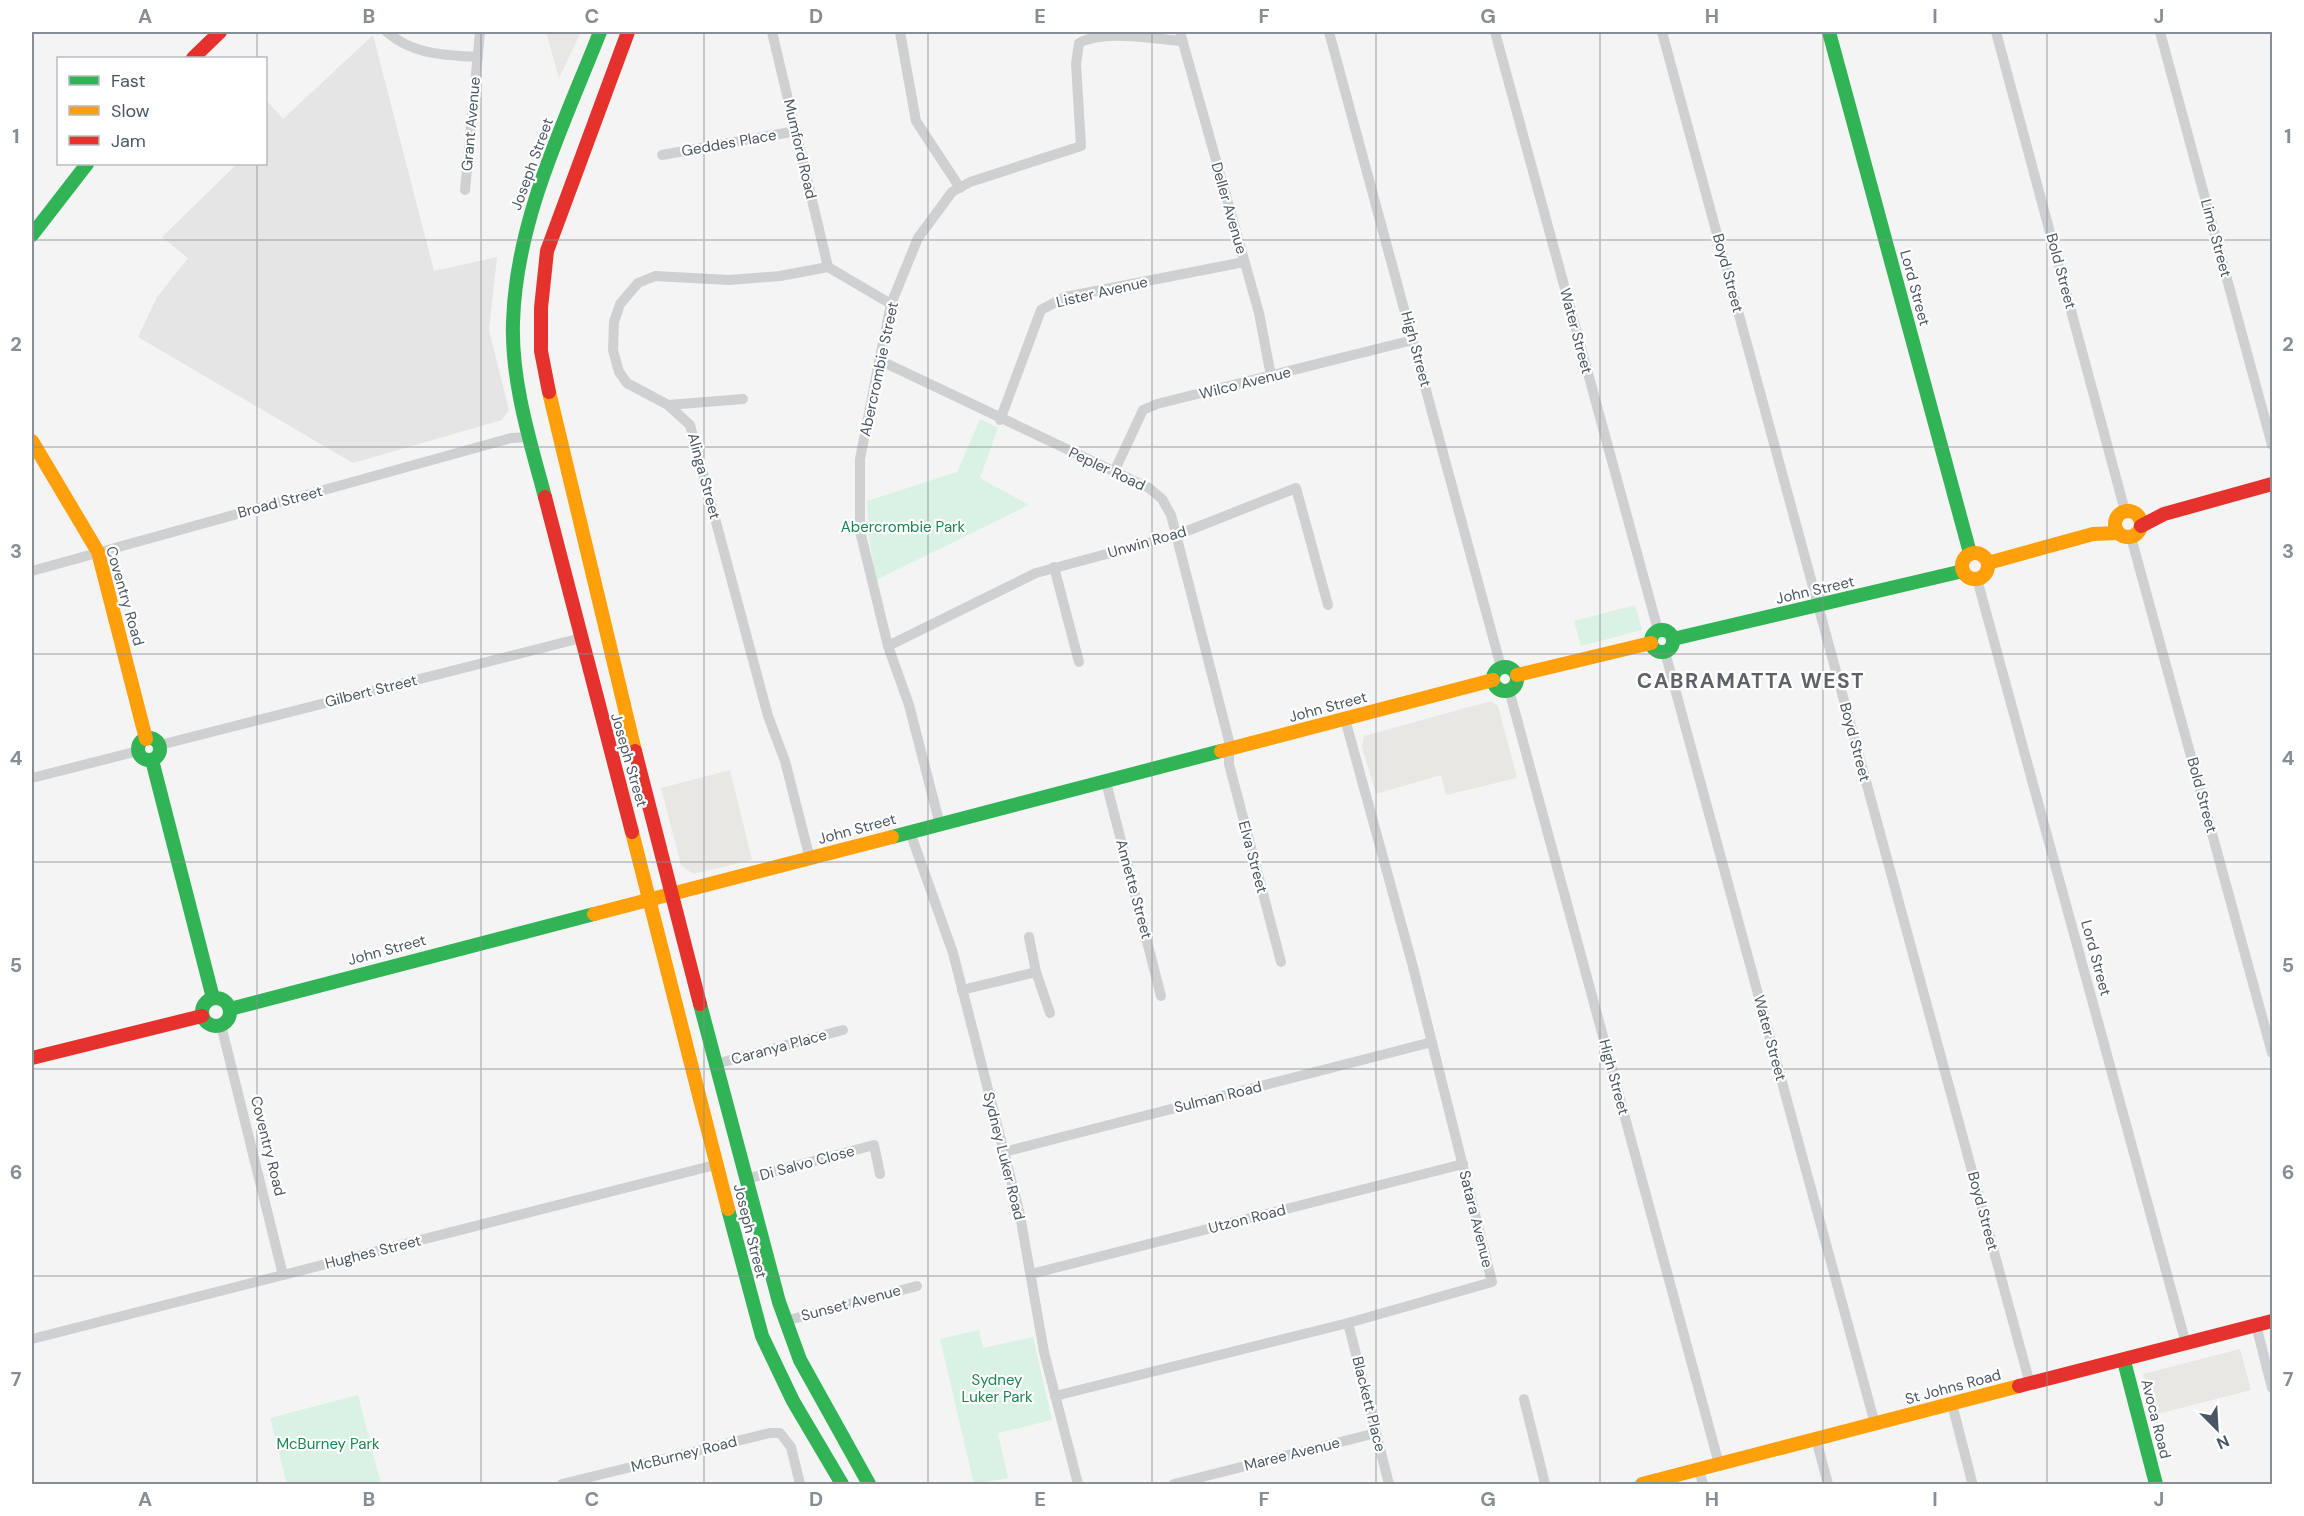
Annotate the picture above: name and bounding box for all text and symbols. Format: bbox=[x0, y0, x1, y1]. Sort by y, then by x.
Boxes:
text: A bbox=[138, 3, 152, 29]
text: B bbox=[363, 3, 375, 29]
text: C bbox=[585, 3, 599, 29]
text: D bbox=[809, 3, 823, 29]
text: E bbox=[1034, 3, 1046, 29]
text: F bbox=[1258, 3, 1270, 29]
text: G bbox=[1480, 3, 1496, 29]
text: H bbox=[1705, 3, 1719, 29]
text: I bbox=[1932, 3, 1938, 29]
text: J bbox=[2154, 3, 2164, 29]
legend bbox=[57, 57, 267, 165]
text: Fast bbox=[111, 69, 146, 93]
street label: Grant Avenue bbox=[457, 76, 485, 172]
street label: Mumford Road bbox=[779, 97, 821, 201]
text: Slow bbox=[111, 99, 150, 123]
street label: Joseph Street bbox=[506, 115, 558, 213]
text: 1 bbox=[12, 123, 20, 149]
text: 1 bbox=[2284, 123, 2292, 149]
street label: Geddes Place bbox=[680, 125, 778, 161]
text: Jam bbox=[111, 129, 146, 153]
street label: Deller Avenue bbox=[1206, 160, 1252, 256]
street label: Lime Street bbox=[2196, 197, 2236, 279]
street label: Boyd Street bbox=[1708, 231, 1748, 315]
street label: Bold Street bbox=[2041, 231, 2081, 311]
street label: Lord Street bbox=[1895, 248, 1935, 328]
street label: Lister Avenue bbox=[1054, 272, 1150, 312]
street label: Water Street bbox=[1555, 286, 1597, 376]
street label: Abercrombie Street bbox=[855, 300, 903, 438]
street label: High Street bbox=[1396, 309, 1436, 389]
text: 2 bbox=[10, 331, 22, 357]
text: 2 bbox=[2282, 331, 2294, 357]
street label: Wilco Avenue bbox=[1197, 362, 1293, 404]
street label: Alinga Street bbox=[683, 431, 725, 521]
street label: Pepler Road bbox=[1065, 443, 1149, 495]
street label: Broad Street bbox=[235, 481, 325, 523]
park label: Abercrombie Park bbox=[841, 517, 966, 537]
street label: Unwin Road bbox=[1105, 521, 1189, 563]
text: 3 bbox=[10, 538, 22, 564]
text: 3 bbox=[2282, 538, 2294, 564]
street label: Coventry Road bbox=[101, 544, 149, 648]
street label: John Street bbox=[1774, 571, 1856, 609]
district label: CABRAMATTA WEST bbox=[1637, 667, 1865, 695]
street label: Gilbert Street bbox=[323, 670, 419, 712]
street label: John Street bbox=[1287, 687, 1369, 727]
street label: Boyd Street bbox=[1835, 700, 1875, 784]
street label: Joseph Street bbox=[606, 711, 652, 809]
text: 4 bbox=[10, 745, 23, 771]
text: 4 bbox=[2282, 745, 2295, 771]
street label: Bold Street bbox=[2182, 755, 2222, 835]
street label: John Street bbox=[816, 809, 898, 849]
street label: Elva Street bbox=[1234, 819, 1272, 895]
street label: Annette Street bbox=[1111, 837, 1157, 941]
street label: Lord Street bbox=[2076, 918, 2116, 998]
street label: John Street bbox=[346, 930, 428, 970]
text: 5 bbox=[10, 952, 22, 978]
text: 5 bbox=[2282, 952, 2294, 978]
street label: Water Street bbox=[1749, 993, 1791, 1083]
street label: Caranya Place bbox=[729, 1025, 829, 1069]
street label: High Street bbox=[1594, 1037, 1634, 1117]
street label: Sulman Road bbox=[1172, 1076, 1264, 1118]
street label: Sydney Luker Road bbox=[978, 1090, 1030, 1222]
street label: Coventry Road bbox=[246, 1094, 290, 1198]
street label: Di Salvo Close bbox=[757, 1141, 857, 1185]
text: 6 bbox=[10, 1159, 22, 1185]
text: 6 bbox=[2282, 1159, 2294, 1185]
street label: Satara Avenue bbox=[1454, 1168, 1498, 1270]
street label: Boyd Street bbox=[1963, 1169, 2003, 1253]
street label: Joseph Street bbox=[729, 1182, 771, 1281]
street label: Utzon Road bbox=[1206, 1200, 1288, 1238]
street label: Hughes Street bbox=[323, 1230, 423, 1274]
street label: Sunset Avenue bbox=[799, 1280, 903, 1326]
street label: Blackett Place bbox=[1348, 1354, 1390, 1454]
street label: St Johns Road bbox=[1903, 1365, 2003, 1409]
text: 7 bbox=[11, 1366, 22, 1392]
text: 7 bbox=[2283, 1366, 2294, 1392]
park label: Sydney Luker Park bbox=[961, 1370, 1033, 1407]
street label: Avoca Road bbox=[2136, 1377, 2176, 1461]
north arrow bbox=[2187, 1399, 2247, 1459]
text: N bbox=[2213, 1430, 2232, 1454]
street label: McBurney Road bbox=[629, 1431, 739, 1477]
street label: Maree Avenue bbox=[1242, 1432, 1342, 1476]
park label: McBurney Park bbox=[276, 1434, 380, 1454]
text: A bbox=[138, 1486, 152, 1512]
text: B bbox=[363, 1486, 375, 1512]
text: C bbox=[585, 1486, 599, 1512]
text: D bbox=[809, 1486, 823, 1512]
text: E bbox=[1034, 1486, 1046, 1512]
text: F bbox=[1258, 1486, 1270, 1512]
text: G bbox=[1480, 1486, 1496, 1512]
text: H bbox=[1705, 1486, 1719, 1512]
text: I bbox=[1932, 1486, 1938, 1512]
text: J bbox=[2154, 1486, 2164, 1512]

